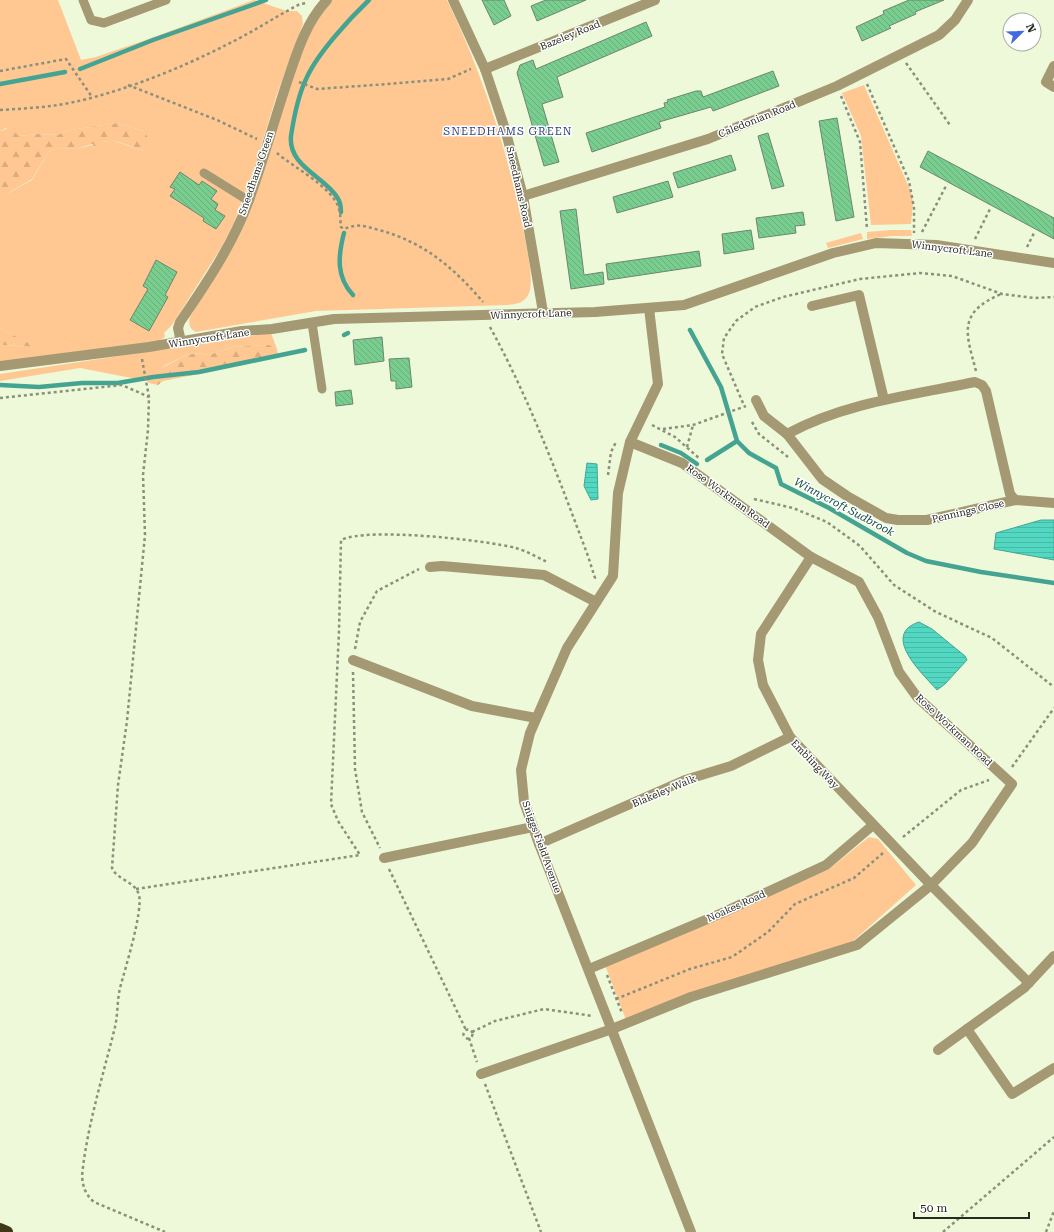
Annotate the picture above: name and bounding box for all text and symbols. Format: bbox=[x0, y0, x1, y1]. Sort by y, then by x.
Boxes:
north arrow bbox=[1002, 12, 1042, 52]
street label: Bazeley Road bbox=[538, 18, 602, 52]
text: N bbox=[1023, 22, 1039, 35]
street label: Caledonian Road bbox=[717, 98, 798, 140]
district label: SNEEDHAMS GREEN bbox=[443, 125, 573, 138]
street label: Sneedhams Green bbox=[237, 129, 276, 216]
street label: Sneedhams Road bbox=[504, 145, 534, 229]
street label: Winnycroft Lane bbox=[911, 239, 994, 259]
street label: Winnycroft Lane bbox=[490, 307, 572, 321]
street label: Winnycroft Lane bbox=[168, 326, 251, 350]
street label: Rose Workman Road bbox=[684, 462, 772, 530]
water label: Winnycroft Sudbrook bbox=[792, 475, 896, 539]
street label: Pennings Close bbox=[931, 497, 1006, 525]
street label: Rose Workman Road bbox=[914, 692, 995, 769]
street label: Embling Way bbox=[789, 737, 841, 791]
street label: Blakeley Walk bbox=[630, 772, 698, 809]
street label: Sniggs Field Avenue bbox=[520, 800, 564, 895]
street label: Noakes Road bbox=[705, 888, 767, 924]
scale bar bbox=[914, 1194, 1029, 1220]
text: 50 m bbox=[920, 1201, 947, 1215]

